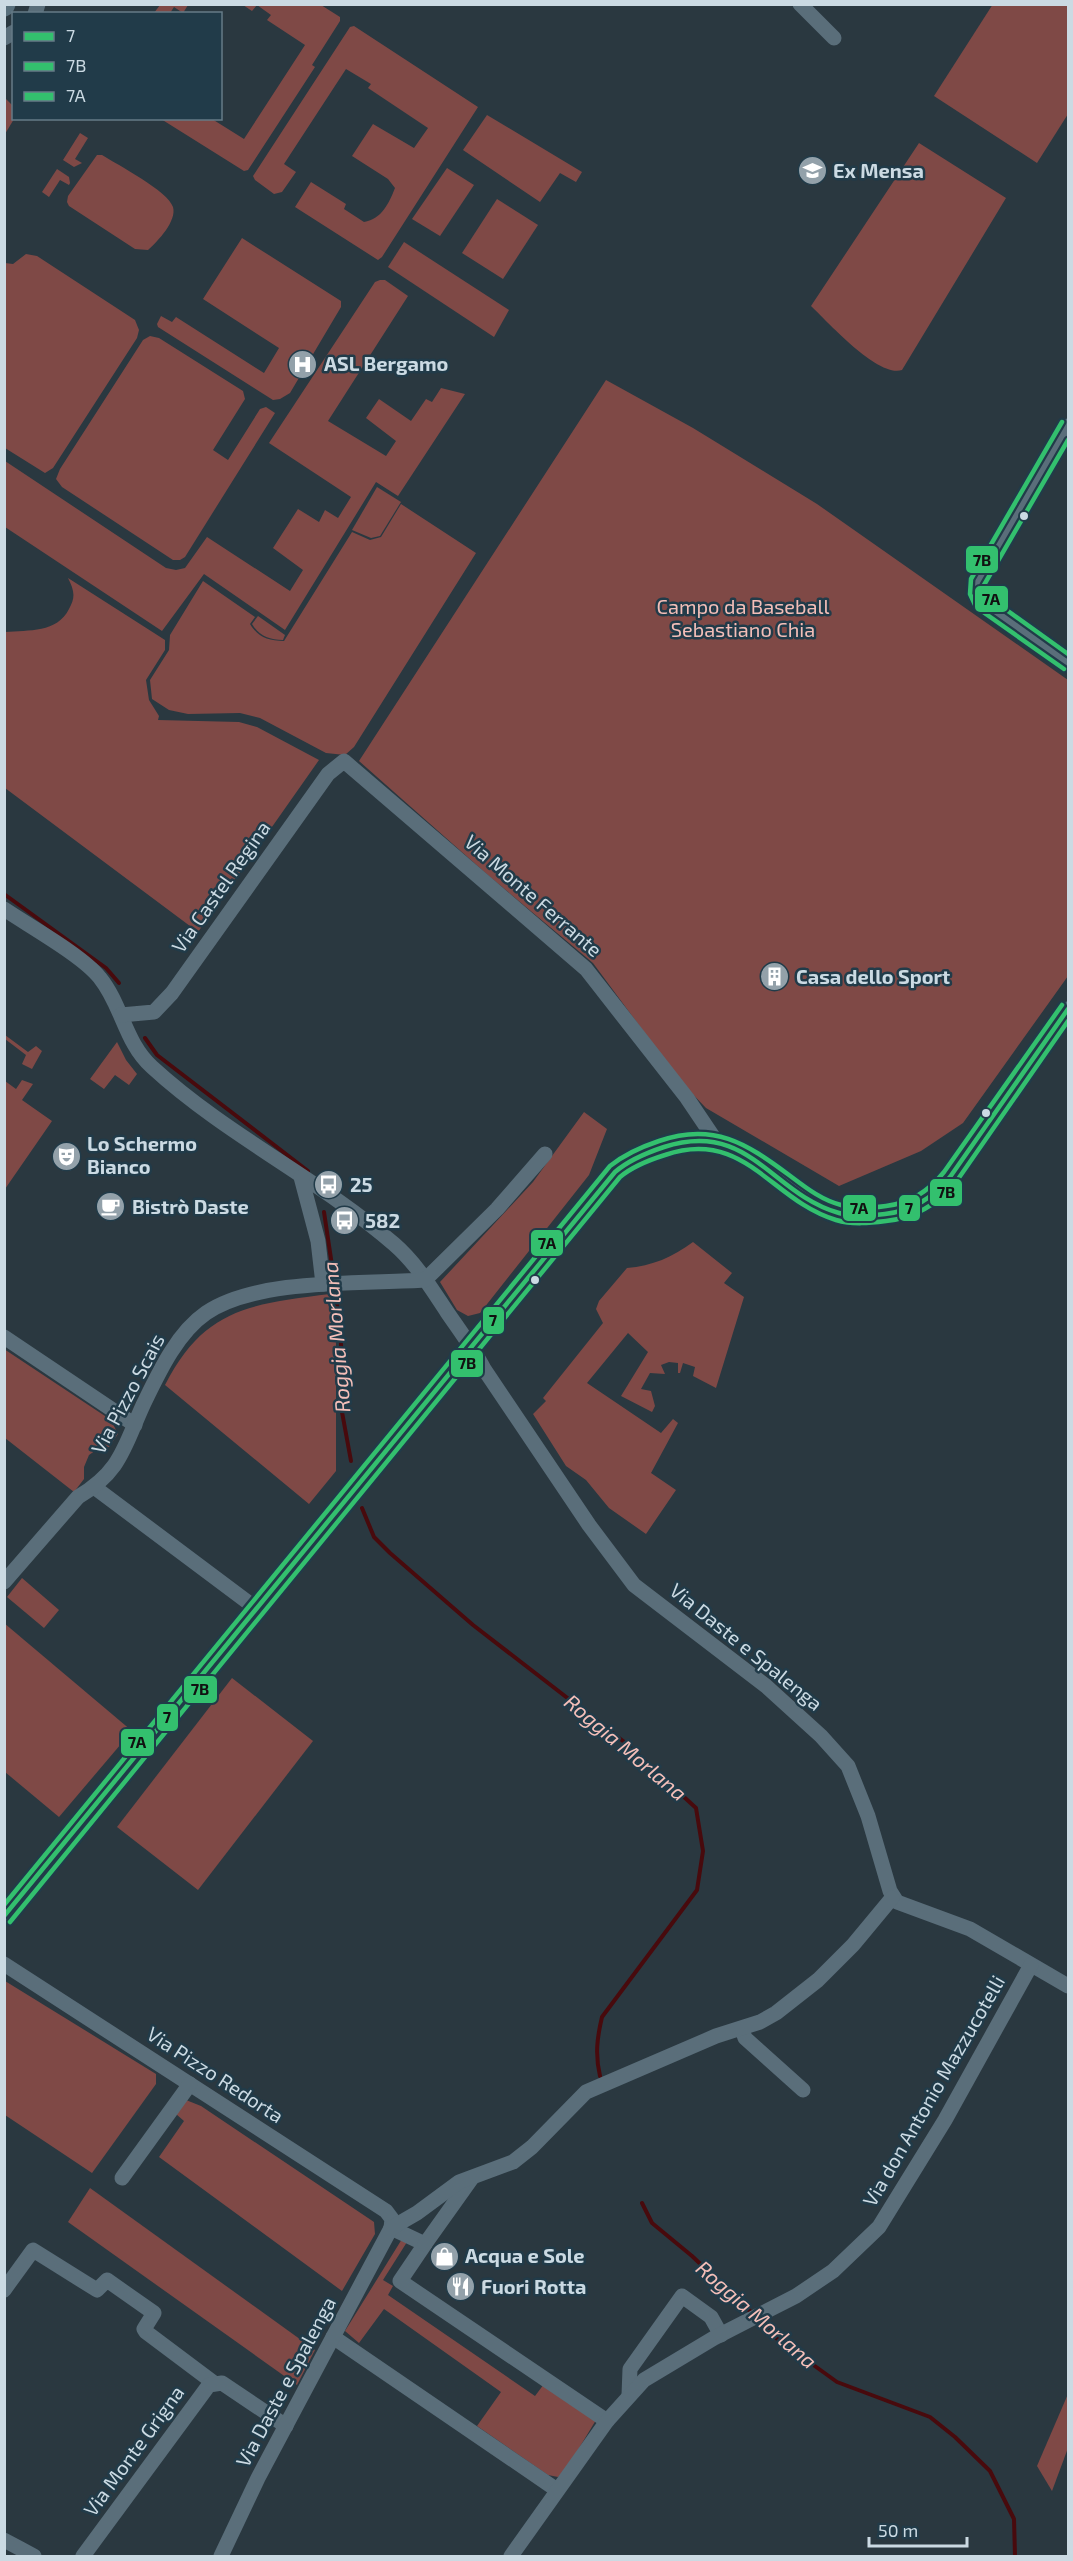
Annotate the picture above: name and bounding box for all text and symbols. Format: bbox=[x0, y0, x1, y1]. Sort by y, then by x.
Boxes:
legend bbox=[12, 12, 222, 120]
text: 7 bbox=[66, 24, 75, 46]
text: 7B bbox=[66, 54, 86, 76]
text: 7A bbox=[66, 84, 87, 106]
school or university icon: Ex Mensa bbox=[796, 155, 828, 187]
place label: Ex Mensa bbox=[833, 158, 924, 182]
hospital icon: ASL Bergamo bbox=[287, 348, 319, 380]
place label: ASL Bergamo bbox=[324, 351, 448, 375]
unlabelled marker bbox=[1018, 510, 1030, 522]
line badge: 7B bbox=[965, 545, 999, 574]
text: 7B bbox=[973, 550, 991, 569]
line badge: 7A bbox=[974, 585, 1009, 613]
text: 7A bbox=[982, 589, 1001, 608]
park label: Campo da Baseball Sebastiano Chia bbox=[657, 594, 829, 641]
street label: Via Castel Regina bbox=[166, 816, 274, 957]
street label: Via Monte Ferrante bbox=[460, 829, 607, 961]
building icon: Casa dello Sport bbox=[759, 961, 791, 993]
place label: Casa dello Sport bbox=[796, 964, 950, 988]
unlabelled marker bbox=[980, 1107, 992, 1119]
place label: Lo Schermo Bianco bbox=[87, 1131, 197, 1178]
theatre icon: Lo Schermo Bianco bbox=[50, 1140, 82, 1172]
bus stop icon: 25 bbox=[313, 1169, 345, 1201]
place label: 25 bbox=[350, 1172, 373, 1196]
line badge: 7B bbox=[929, 1178, 963, 1207]
text: 7B bbox=[937, 1182, 955, 1201]
cafe icon: Bistrò Daste bbox=[95, 1191, 127, 1223]
place label: Bistrò Daste bbox=[132, 1194, 249, 1218]
line badge: 7A bbox=[842, 1194, 877, 1222]
line badge: 7 bbox=[898, 1194, 921, 1222]
text: 7A bbox=[850, 1198, 869, 1217]
text: 7 bbox=[905, 1198, 914, 1217]
bus stop icon: 582 bbox=[328, 1205, 360, 1237]
place label: 582 bbox=[365, 1208, 400, 1232]
line badge: 7A bbox=[530, 1229, 564, 1257]
text: 7A bbox=[538, 1233, 557, 1252]
water label: Roggia Morlana bbox=[316, 1260, 355, 1414]
unlabelled marker bbox=[529, 1274, 541, 1286]
line badge: 7 bbox=[482, 1306, 505, 1335]
text: 7 bbox=[489, 1310, 498, 1329]
street label: Via Pizzo Scais bbox=[85, 1329, 169, 1458]
line badge: 7B bbox=[450, 1349, 484, 1378]
text: 7B bbox=[458, 1353, 476, 1372]
street label: Via Daste e Spalenga bbox=[666, 1577, 828, 1715]
line badge: 7B bbox=[183, 1675, 218, 1704]
text: 7B bbox=[191, 1679, 209, 1698]
water label: Roggia Morlana bbox=[560, 1689, 692, 1805]
line badge: 7 bbox=[156, 1703, 179, 1732]
text: 7 bbox=[163, 1707, 172, 1726]
line badge: 7A bbox=[120, 1728, 155, 1757]
text: 7A bbox=[128, 1732, 147, 1751]
street label: Via don Antonio Mazzucotelli bbox=[857, 1971, 1009, 2210]
street label: Via Pizzo Redorta bbox=[143, 2021, 288, 2127]
shop icon: Acqua e Sole bbox=[428, 2240, 460, 2272]
place label: Acqua e Sole bbox=[465, 2243, 585, 2267]
water label: Roggia Morlana bbox=[692, 2255, 822, 2373]
restaurant icon: Fuori Rotta bbox=[444, 2271, 476, 2303]
place label: Fuori Rotta bbox=[481, 2274, 586, 2298]
street label: Via Daste e Spalenga bbox=[230, 2292, 340, 2471]
street label: Via Monte Grigna bbox=[78, 2381, 189, 2520]
scale bar bbox=[869, 2510, 966, 2548]
text: 50 m bbox=[878, 2519, 918, 2541]

